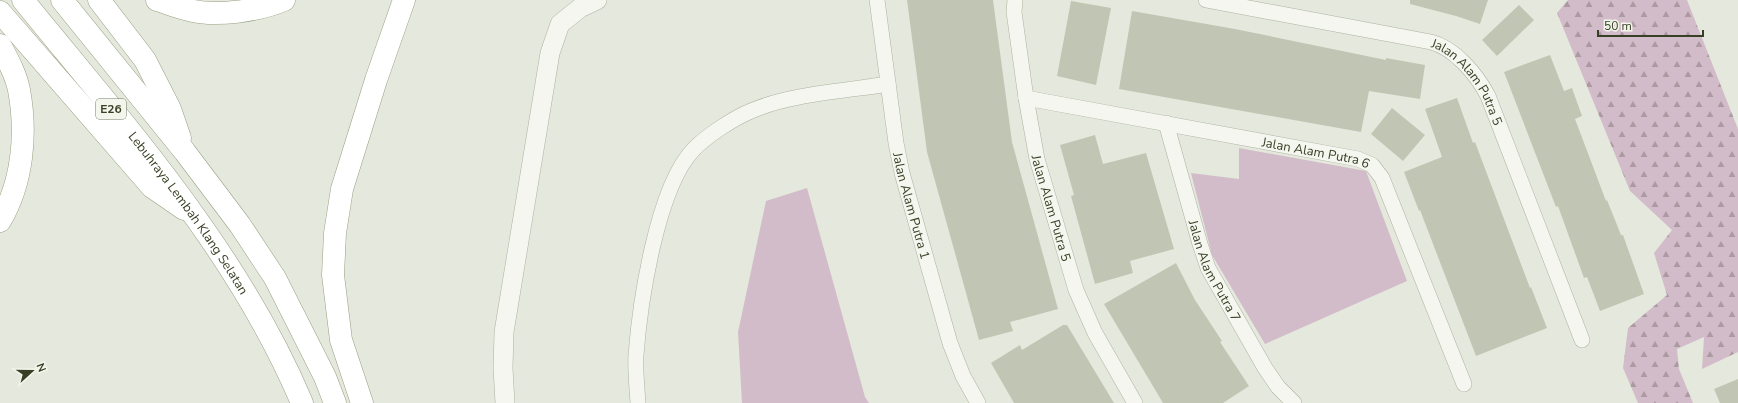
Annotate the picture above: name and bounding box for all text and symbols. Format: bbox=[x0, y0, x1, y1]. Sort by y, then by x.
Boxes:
scale bar bbox=[1598, 12, 1703, 38]
text: 50 m bbox=[1604, 18, 1632, 34]
street label: Jalan Alam Putra 5 bbox=[1428, 34, 1507, 128]
road number: E26 bbox=[96, 99, 126, 119]
street label: Lebuhraya Lembah Klang Selatan bbox=[124, 128, 252, 298]
street label: Jalan Alam Putra 6 bbox=[1259, 133, 1373, 173]
street label: Jalan Alam Putra 1 bbox=[888, 150, 934, 261]
street label: Jalan Alam Putra 5 bbox=[1026, 153, 1075, 264]
street label: Jalan Alam Putra 7 bbox=[1183, 217, 1245, 325]
north arrow bbox=[12, 351, 52, 391]
text: N bbox=[32, 361, 49, 374]

